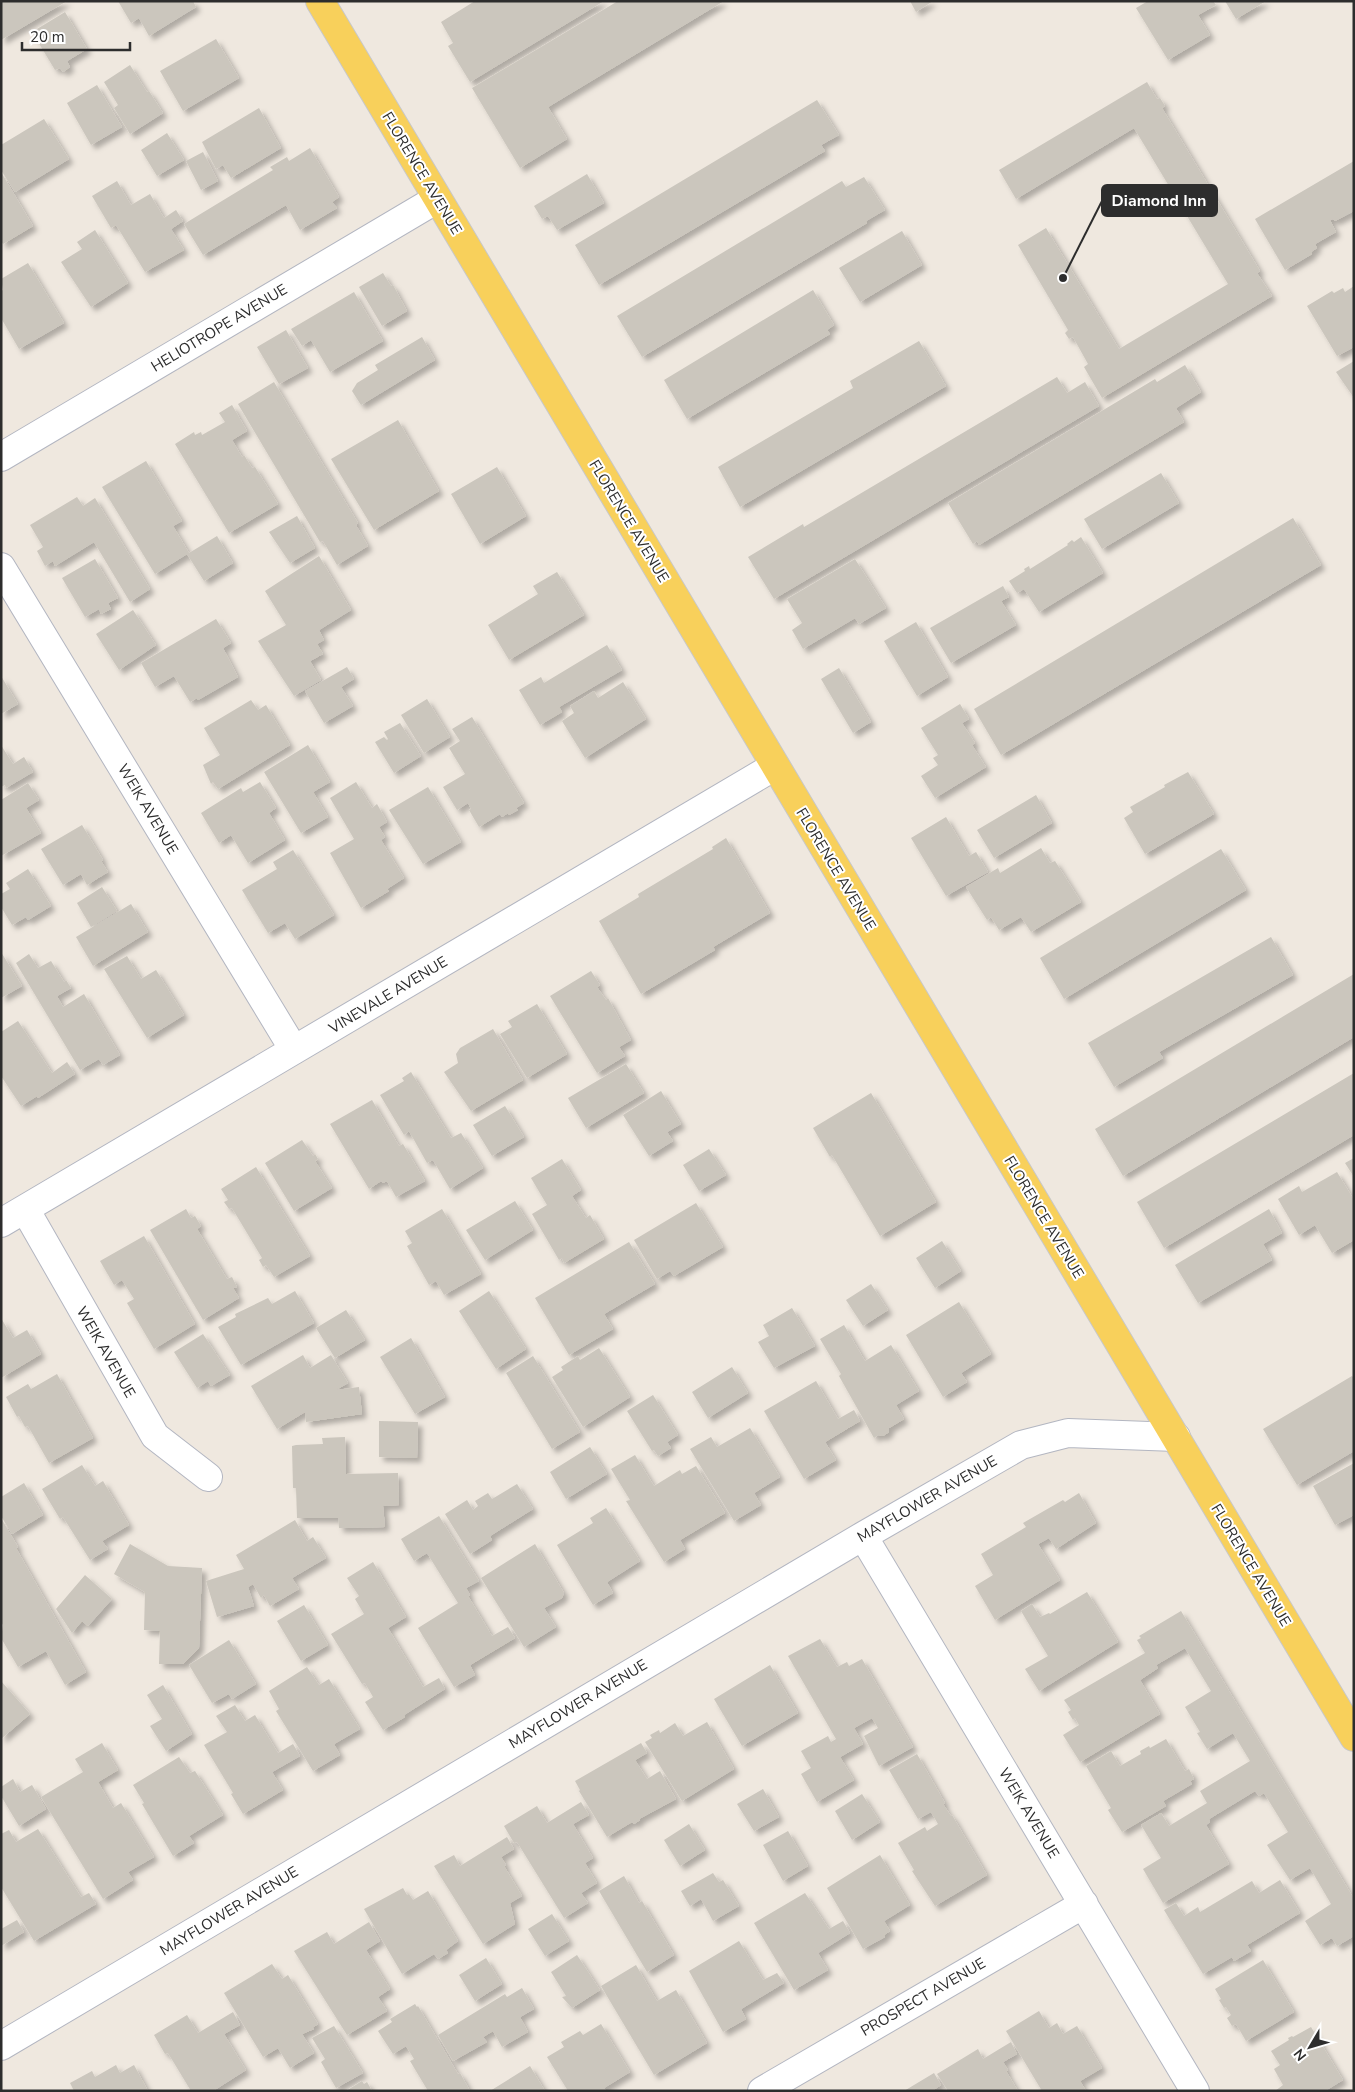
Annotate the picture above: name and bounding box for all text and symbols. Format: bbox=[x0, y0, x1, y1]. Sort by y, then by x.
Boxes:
scale bar bbox=[22, 20, 130, 52]
text: 20 m bbox=[30, 27, 65, 47]
street label: FLORENCE AVENUE bbox=[377, 108, 467, 238]
callout: Diamond Inn bbox=[1102, 185, 1217, 216]
text: Diamond Inn bbox=[1112, 190, 1206, 212]
street label: HELIOTROPE AVENUE bbox=[147, 279, 291, 377]
street label: FLORENCE AVENUE bbox=[584, 456, 674, 586]
street label: WEIK AVENUE bbox=[113, 760, 183, 858]
street label: FLORENCE AVENUE bbox=[791, 804, 881, 934]
street label: VINEVALE AVENUE bbox=[324, 952, 451, 1039]
street label: FLORENCE AVENUE bbox=[999, 1152, 1089, 1282]
street label: WEIK AVENUE bbox=[72, 1303, 140, 1401]
street label: MAYFLOWER AVENUE bbox=[854, 1451, 1000, 1547]
street label: FLORENCE AVENUE bbox=[1206, 1500, 1296, 1630]
street label: MAYFLOWER AVENUE bbox=[505, 1655, 651, 1753]
street label: WEIK AVENUE bbox=[994, 1764, 1064, 1862]
street label: MAYFLOWER AVENUE bbox=[156, 1862, 302, 1960]
street label: PROSPECT AVENUE bbox=[857, 1953, 989, 2041]
north arrow bbox=[1285, 2022, 1335, 2072]
text: N bbox=[1289, 2045, 1311, 2065]

